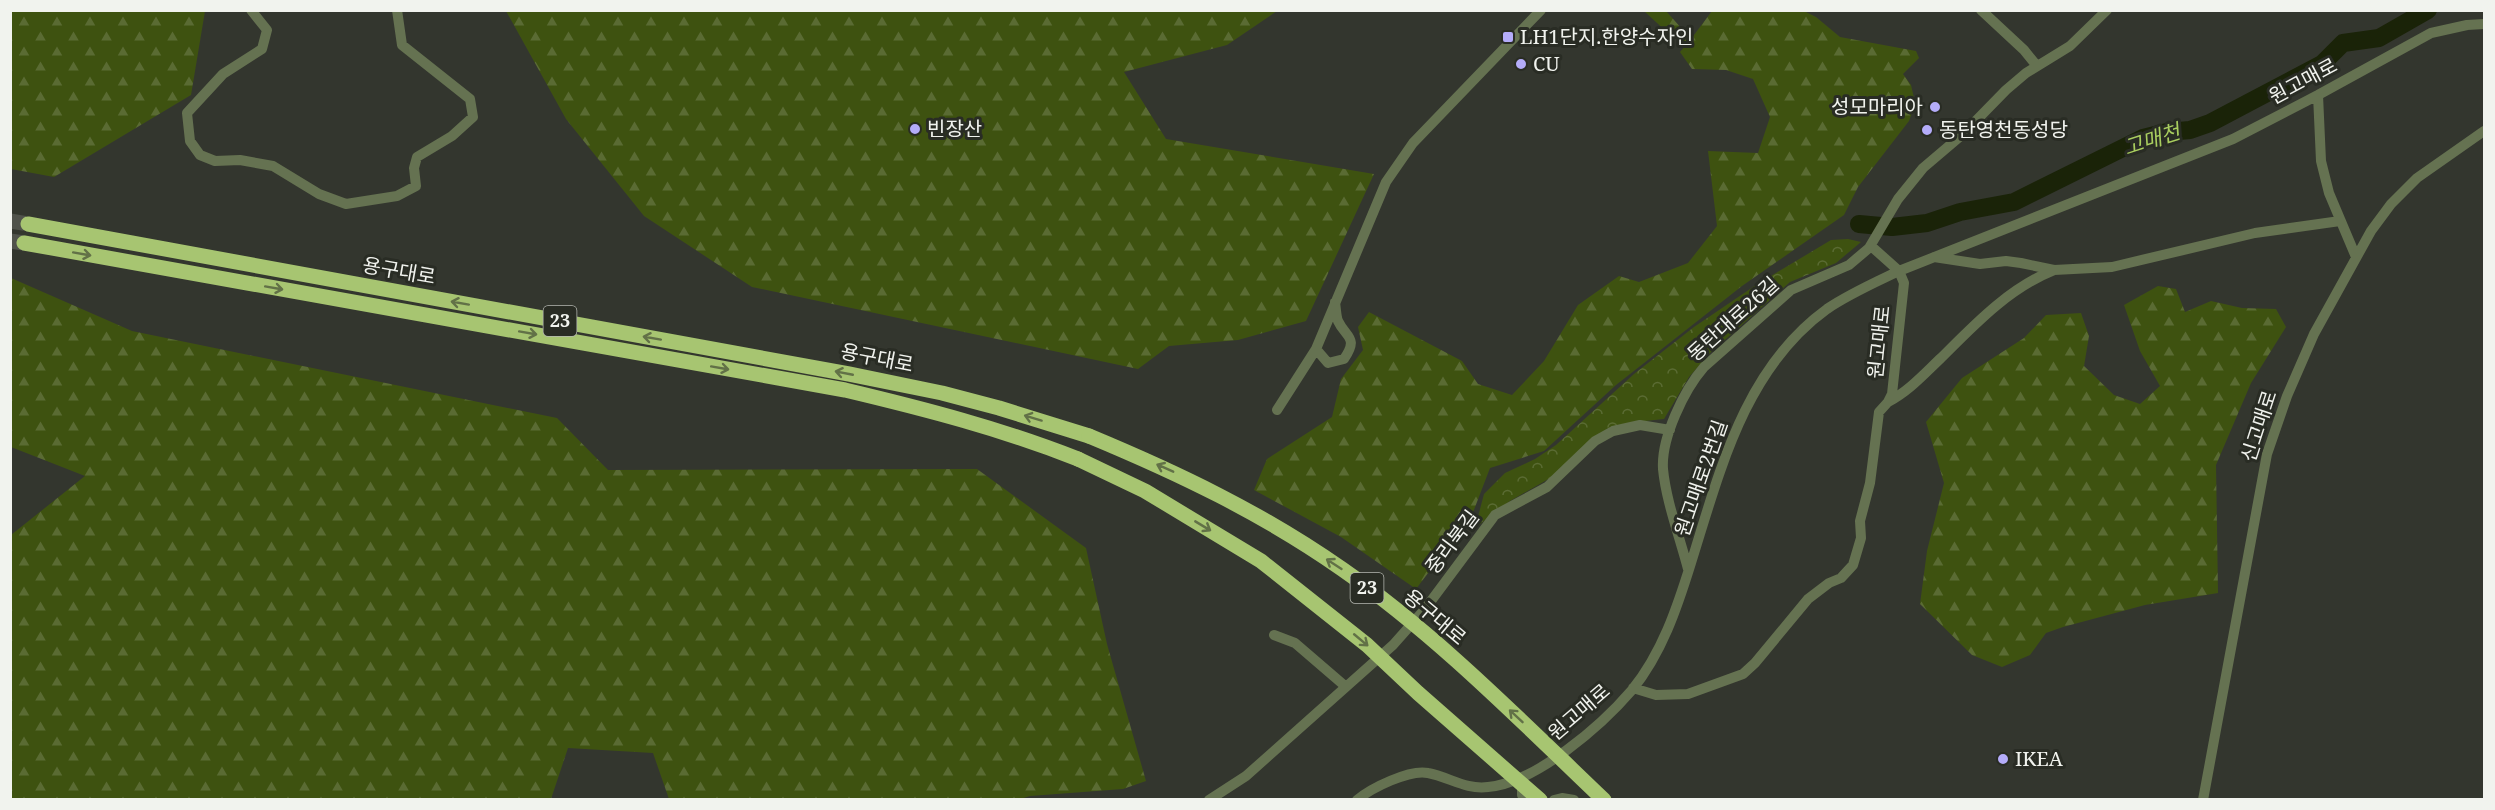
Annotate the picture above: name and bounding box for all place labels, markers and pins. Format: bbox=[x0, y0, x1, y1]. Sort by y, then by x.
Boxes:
place label: LH1단지.한양수자인 bbox=[1520, 23, 1693, 50]
marker: LH1단지.한양수자인 bbox=[1501, 30, 1515, 44]
place label: CU bbox=[1533, 50, 1560, 77]
marker: CU bbox=[1514, 57, 1528, 71]
place label: 성모마리아 bbox=[1831, 93, 1923, 120]
marker: 성모마리아 bbox=[1928, 100, 1942, 114]
place label: 빈장산 bbox=[927, 115, 982, 142]
place label: 동탄영천동성당 bbox=[1939, 116, 2068, 143]
marker: 빈장산 bbox=[908, 122, 922, 136]
marker: 동탄영천동성당 bbox=[1920, 123, 1934, 137]
place label: IKEA bbox=[2015, 745, 2064, 772]
marker: IKEA bbox=[1996, 752, 2010, 766]

